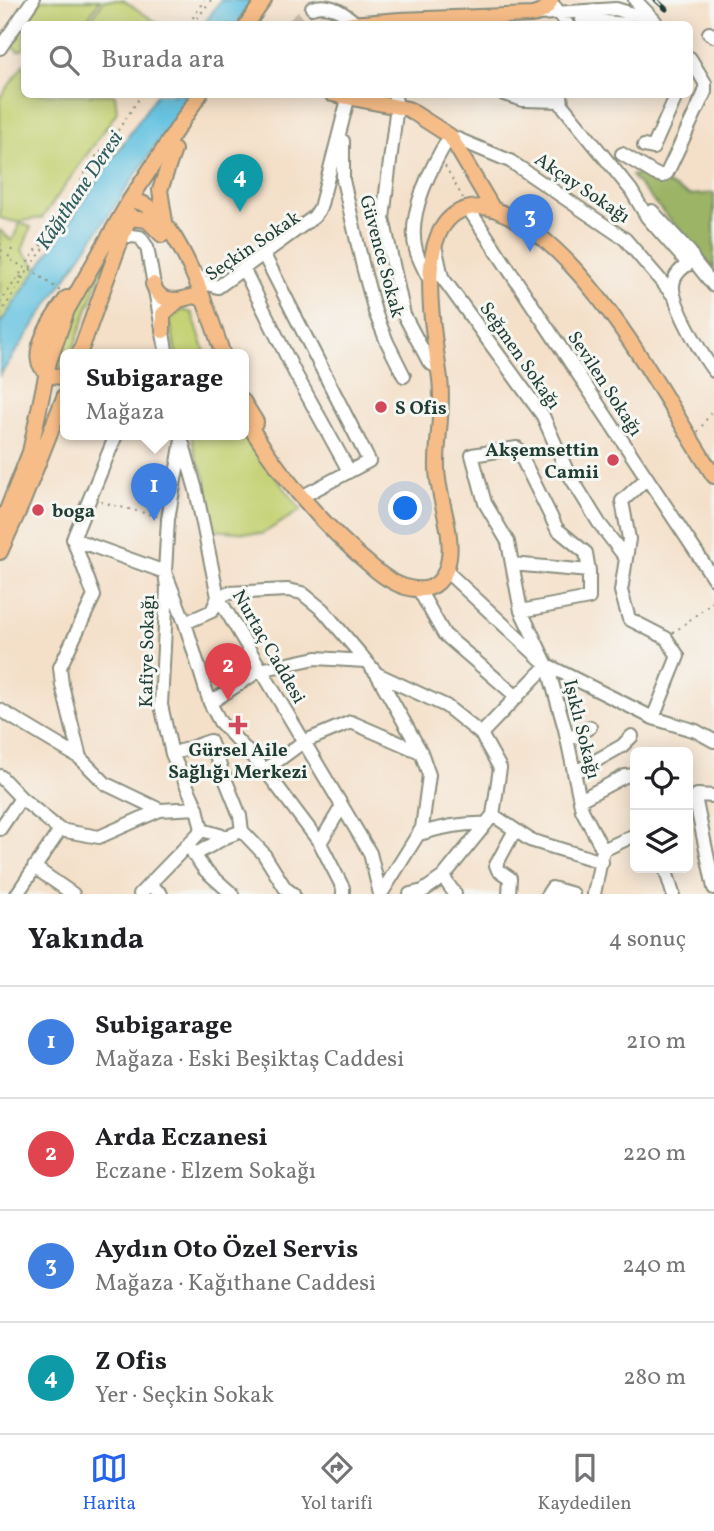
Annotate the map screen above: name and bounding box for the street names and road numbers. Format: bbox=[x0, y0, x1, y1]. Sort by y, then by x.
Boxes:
street label: Akçay Sokağı bbox=[529, 147, 635, 230]
street label: Güvence Sokak bbox=[352, 192, 410, 321]
street label: Seçkin Sokak bbox=[201, 205, 306, 288]
street label: Seğmen Sokağı bbox=[473, 297, 566, 415]
street label: Sevilen Sokağı bbox=[561, 326, 648, 442]
street label: Nurtaç Caddesi bbox=[225, 585, 312, 709]
street label: Kafiye Sokağı bbox=[134, 594, 162, 708]
street label: Işıklı Sokağı bbox=[556, 677, 606, 782]

